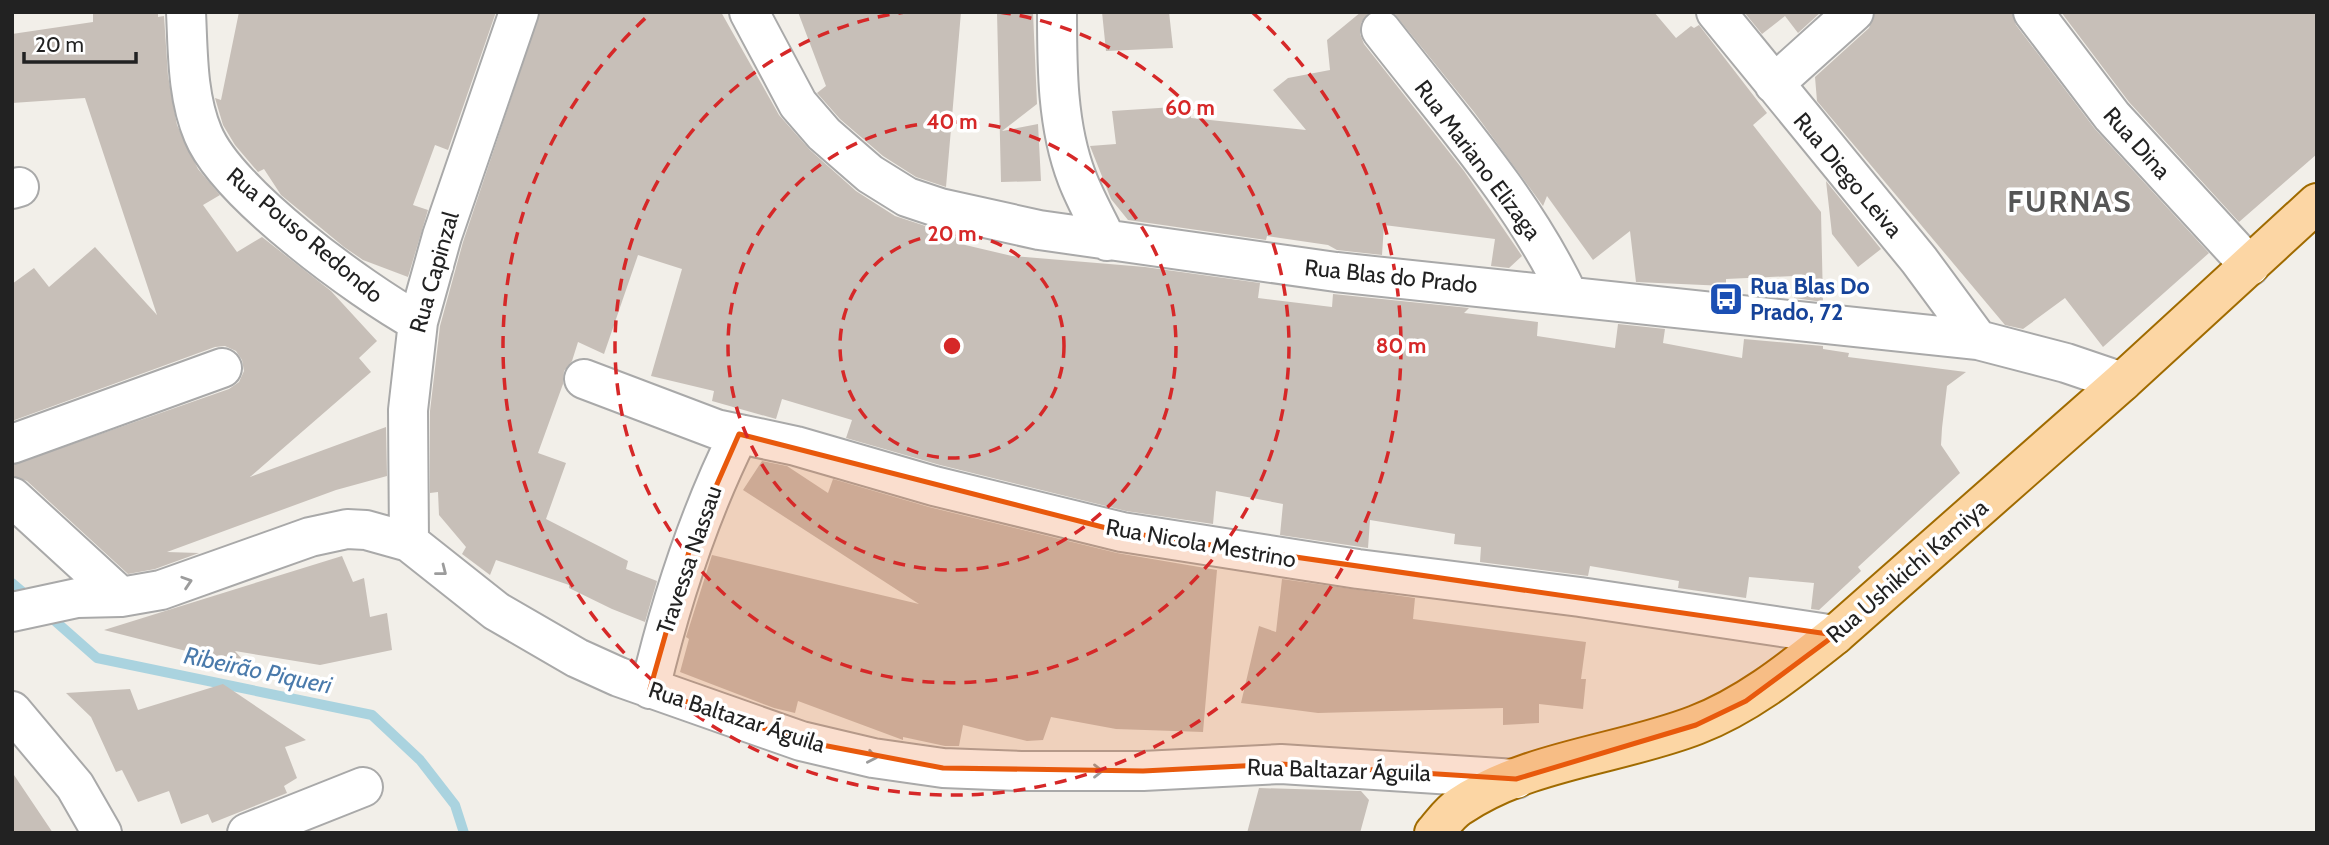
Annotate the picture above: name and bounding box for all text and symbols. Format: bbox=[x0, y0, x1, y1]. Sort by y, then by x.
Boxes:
scale bar bbox=[24, 21, 136, 65]
text: 20 m bbox=[35, 32, 84, 57]
street label: Rua Mariano Elizaga bbox=[1409, 75, 1547, 245]
text: 60 m bbox=[1165, 95, 1215, 120]
street label: Rua Dina bbox=[2097, 101, 2177, 185]
street label: Rua Diego Leiva bbox=[1788, 107, 1908, 243]
text: 40 m bbox=[927, 109, 977, 134]
street label: Rua Pouso Redondo bbox=[221, 161, 389, 309]
district label: FURNAS bbox=[2007, 183, 2133, 220]
street label: Rua Capinzal bbox=[403, 208, 465, 336]
text: 20 m bbox=[928, 221, 976, 246]
street label: Rua Blas do Prado bbox=[1303, 253, 1479, 299]
place label: Rua Blas Do Prado, 72 bbox=[1750, 272, 1870, 326]
bus stop icon: Rua Blas Do Prado, 72 bbox=[1707, 280, 1745, 318]
text: 80 m bbox=[1376, 333, 1426, 358]
centre of rings bbox=[940, 334, 964, 358]
street label: Travessa Nassau bbox=[650, 482, 728, 638]
street label: Rua Ushikichi Kamiya bbox=[1821, 493, 1993, 649]
street label: Rua Nicola Mestrino bbox=[1104, 513, 1298, 573]
one-way arrow bbox=[434, 563, 446, 576]
one-way arrow bbox=[180, 576, 193, 590]
water label: Ribeirão Piqueri bbox=[182, 640, 335, 700]
street label: Rua Baltazar Águila bbox=[645, 674, 829, 759]
one-way arrow bbox=[866, 749, 878, 764]
street label: Rua Baltazar Águila bbox=[1247, 752, 1431, 787]
one-way arrow bbox=[1093, 763, 1104, 779]

